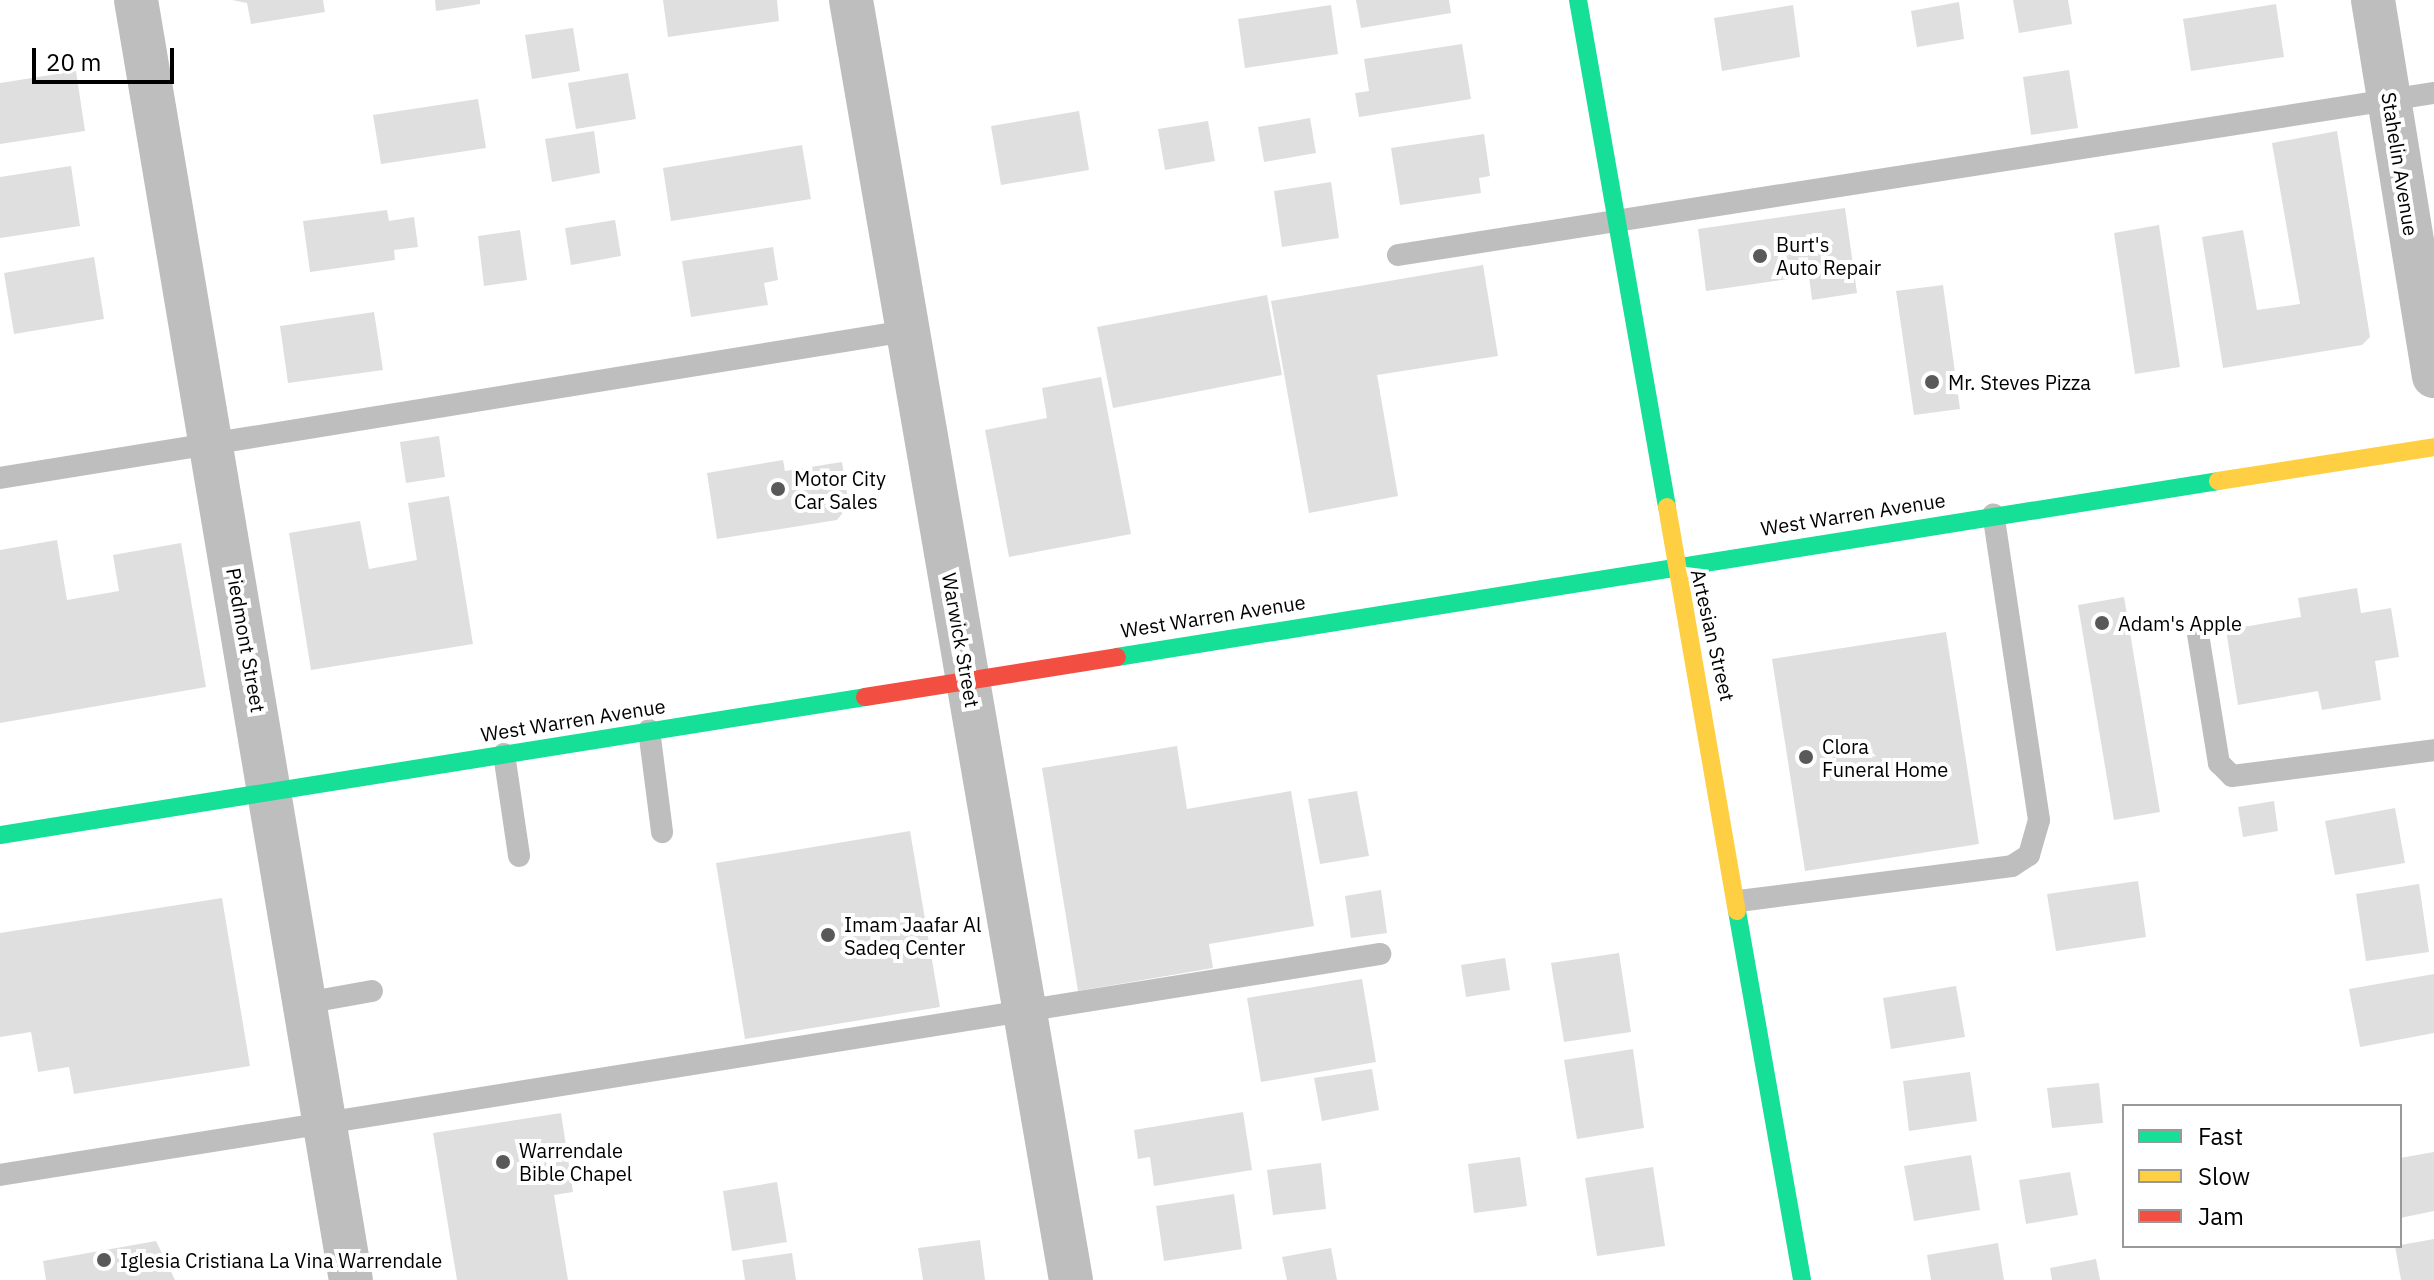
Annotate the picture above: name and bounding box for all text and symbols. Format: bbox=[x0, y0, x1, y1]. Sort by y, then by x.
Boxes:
scale bar bbox=[36, 32, 178, 82]
text: 20 m bbox=[46, 46, 101, 78]
street label: Stahelin Avenue bbox=[2377, 91, 2423, 237]
place label: Burt's Auto Repair bbox=[1776, 232, 1881, 279]
marker: Burt's Auto Repair bbox=[1751, 247, 1769, 265]
place label: Mr. Steves Pizza bbox=[1948, 370, 2091, 394]
marker: Mr. Steves Pizza bbox=[1923, 373, 1941, 391]
place label: Motor City Car Sales bbox=[794, 466, 886, 513]
marker: Motor City Car Sales bbox=[769, 480, 787, 498]
street label: West Warren Avenue bbox=[1759, 488, 1947, 540]
street label: Piedmont Street bbox=[221, 566, 271, 714]
street label: Artesian Street bbox=[1686, 567, 1740, 703]
street label: Warwick Street bbox=[937, 571, 985, 709]
street label: West Warren Avenue bbox=[1119, 590, 1307, 642]
place label: Adam's Apple bbox=[2118, 611, 2242, 635]
marker: Adam's Apple bbox=[2093, 614, 2111, 632]
street label: West Warren Avenue bbox=[479, 694, 667, 746]
place label: Clora Funeral Home bbox=[1822, 734, 1948, 781]
marker: Clora Funeral Home bbox=[1797, 748, 1815, 766]
place label: Imam Jaafar Al Sadeq Center bbox=[844, 912, 981, 959]
marker: Imam Jaafar Al Sadeq Center bbox=[819, 926, 837, 944]
legend bbox=[2122, 1104, 2402, 1248]
text: Fast bbox=[2198, 1120, 2243, 1152]
place label: Warrendale Bible Chapel bbox=[519, 1138, 632, 1185]
marker: Warrendale Bible Chapel bbox=[494, 1153, 512, 1171]
text: Slow bbox=[2198, 1160, 2250, 1192]
text: Jam bbox=[2198, 1200, 2244, 1232]
place label: Iglesia Cristiana La Vina Warrendale bbox=[120, 1248, 442, 1272]
marker: Iglesia Cristiana La Vina Warrendale bbox=[95, 1251, 113, 1269]

